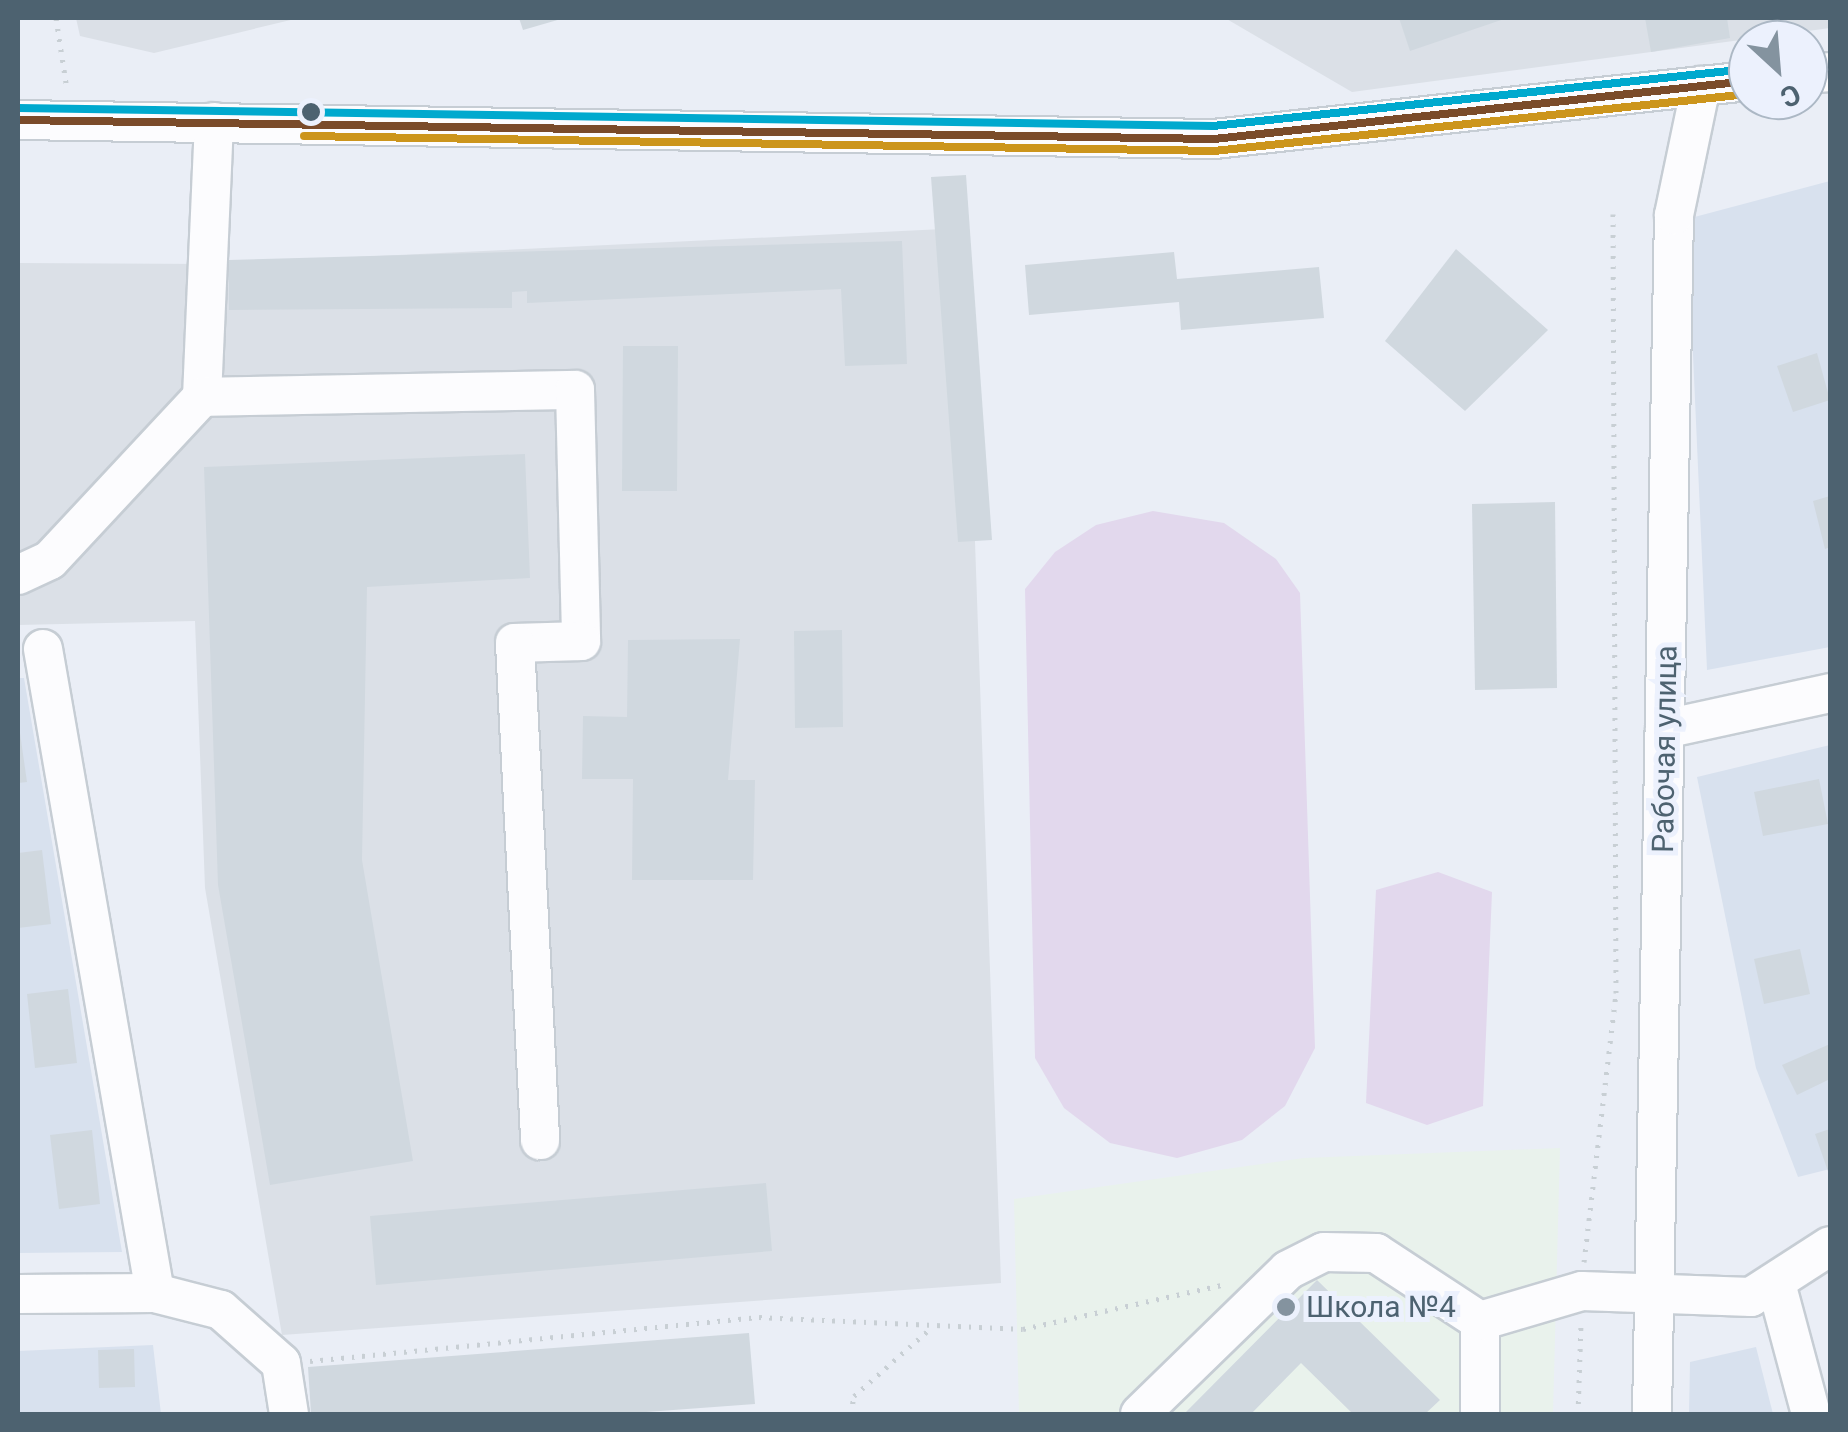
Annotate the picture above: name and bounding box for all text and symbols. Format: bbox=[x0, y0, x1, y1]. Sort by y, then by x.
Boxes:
north arrow bbox=[1728, 20, 1828, 120]
text: С bbox=[1775, 77, 1806, 114]
unlabelled marker bbox=[301, 102, 321, 122]
street label: Рабочая улица bbox=[1645, 645, 1685, 853]
place label: Школа №4 bbox=[1306, 1289, 1456, 1325]
marker: Школа №4 bbox=[1275, 1296, 1297, 1318]

